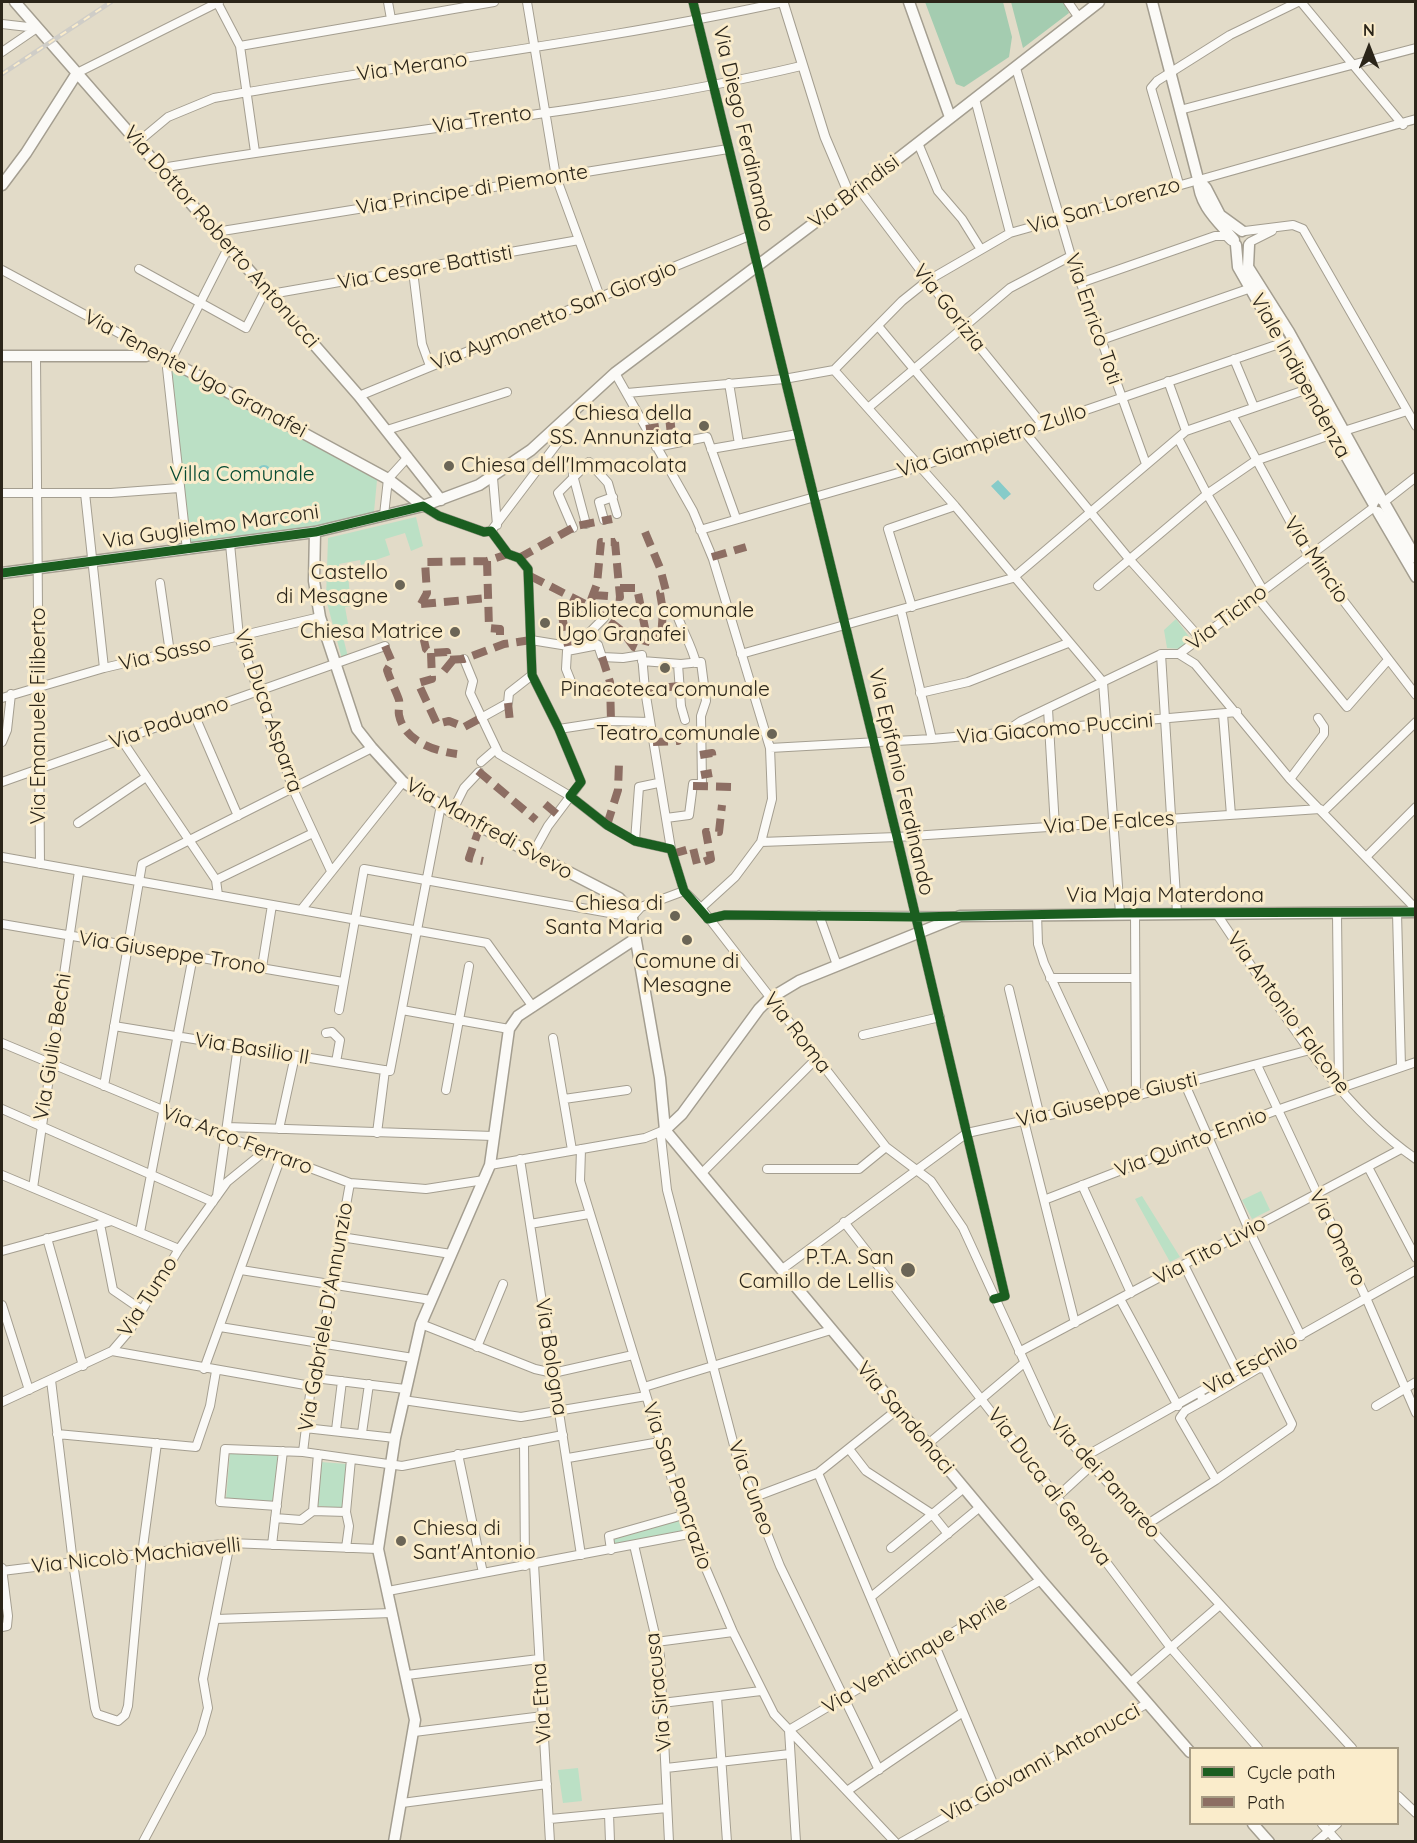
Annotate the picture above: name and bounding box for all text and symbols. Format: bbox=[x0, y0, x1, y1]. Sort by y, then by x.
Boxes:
north arrow bbox=[1339, 18, 1399, 78]
text: N bbox=[1363, 20, 1375, 40]
street label: Via Diego Ferdinando bbox=[707, 24, 779, 234]
street label: Via Merano bbox=[355, 47, 469, 87]
street label: Via Trento bbox=[431, 101, 533, 139]
street label: Via Dottor Roberto Antonucci bbox=[118, 121, 324, 353]
street label: Via Brindisi bbox=[804, 150, 904, 234]
street label: Via Principe di Piemonte bbox=[354, 159, 590, 221]
street label: Via San Lorenzo bbox=[1025, 172, 1183, 240]
street label: Via Cesare Battisti bbox=[336, 240, 514, 296]
street label: Via Enrico Toti bbox=[1059, 250, 1127, 388]
street label: Via Aymonetto San Giorgio bbox=[428, 255, 680, 377]
street label: Via Gorizia bbox=[907, 259, 991, 357]
street label: Viale Indipendenza bbox=[1244, 289, 1356, 463]
street label: Via Tenente Ugo Granafei bbox=[79, 304, 311, 444]
street label: Via Giampietro Zullo bbox=[894, 398, 1090, 484]
place label: Chiesa della SS. Annunziata bbox=[550, 401, 692, 451]
marker: Chiesa della SS. Annunziata bbox=[697, 419, 711, 433]
place label: Chiesa dell'Immacolata bbox=[461, 453, 687, 479]
marker: Chiesa dell'Immacolata bbox=[442, 459, 456, 473]
park label: Villa Comunale bbox=[169, 462, 315, 488]
street label: Via Guglielmo Marconi bbox=[101, 499, 321, 555]
street label: Via Mincio bbox=[1278, 512, 1354, 608]
place label: Castello di Mesagne bbox=[276, 560, 388, 610]
marker: Castello di Mesagne bbox=[393, 578, 407, 592]
street label: Via Ticino bbox=[1182, 580, 1272, 656]
place label: Biblioteca comunale Ugo Granafei bbox=[557, 598, 754, 648]
street label: Via Emanuele Filiberto bbox=[26, 608, 52, 824]
marker: Biblioteca comunale Ugo Granafei bbox=[538, 616, 552, 630]
place label: Chiesa Matrice bbox=[300, 619, 443, 645]
marker: Chiesa Matrice bbox=[448, 625, 462, 639]
street label: Via Duca Asparra bbox=[228, 626, 308, 796]
street label: Via Sasso bbox=[116, 631, 214, 677]
marker: Pinacoteca comunale bbox=[658, 661, 672, 675]
street label: Via Epifanio Ferdinando bbox=[863, 666, 939, 898]
place label: Pinacoteca comunale bbox=[560, 677, 770, 703]
street label: Via Paduano bbox=[106, 691, 232, 755]
street label: Via Giacomo Puccini bbox=[956, 708, 1154, 750]
place label: Teatro comunale bbox=[596, 721, 760, 747]
marker: Teatro comunale bbox=[765, 727, 779, 741]
street label: Via Manfredi Svevo bbox=[401, 773, 577, 885]
street label: Via De Falces bbox=[1043, 806, 1175, 840]
street label: Via Maja Materdona bbox=[1066, 883, 1264, 909]
place label: Chiesa di Santa Maria bbox=[545, 891, 663, 941]
marker: Chiesa di Santa Maria bbox=[668, 909, 682, 923]
street label: Via Giuseppe Trono bbox=[77, 926, 267, 980]
street label: Via Antonio Falcone bbox=[1221, 927, 1355, 1099]
marker: Comune di Mesagne bbox=[680, 933, 694, 947]
place label: Comune di Mesagne bbox=[635, 949, 739, 999]
street label: Via Giulio Bechi bbox=[29, 972, 77, 1122]
street label: Via Roma bbox=[758, 988, 836, 1078]
street label: Via Basilio II bbox=[193, 1027, 311, 1071]
street label: Via Giuseppe Giusti bbox=[1014, 1067, 1200, 1133]
street label: Via Arco Ferraro bbox=[158, 1100, 316, 1180]
street label: Via Quinto Ennio bbox=[1112, 1102, 1270, 1184]
street label: Via Omero bbox=[1303, 1186, 1371, 1290]
street label: Via Gabriele D'Annunzio bbox=[293, 1200, 359, 1434]
street label: Via Tito Livio bbox=[1150, 1211, 1270, 1291]
place label: P.T.A. San Camillo de Lellis bbox=[739, 1245, 894, 1295]
street label: Via Tumo bbox=[113, 1252, 183, 1342]
marker: P.T.A. San Camillo de Lellis bbox=[899, 1261, 917, 1279]
street label: Via Bologna bbox=[529, 1296, 573, 1418]
street label: Via Eschilo bbox=[1200, 1329, 1302, 1401]
street label: Via Sandonaci bbox=[851, 1357, 959, 1479]
street label: Via San Pancrazio bbox=[637, 1399, 717, 1573]
street label: Via Duca di Genova bbox=[981, 1403, 1117, 1571]
street label: Via dei Panareo bbox=[1044, 1412, 1166, 1544]
street label: Via Cuneo bbox=[722, 1437, 780, 1539]
place label: Chiesa di Sant'Antonio bbox=[413, 1516, 536, 1566]
street label: Via Nicolò Machiavelli bbox=[30, 1532, 242, 1580]
marker: Chiesa di Sant'Antonio bbox=[394, 1534, 408, 1548]
street label: Via Venticinque Aprile bbox=[818, 1590, 1012, 1720]
street label: Via Siracusa bbox=[640, 1631, 678, 1753]
street label: Via Etna bbox=[527, 1662, 557, 1744]
street label: Via Giovanni Antonucci bbox=[938, 1698, 1144, 1828]
legend bbox=[1189, 1747, 1399, 1825]
text: Cycle path bbox=[1247, 1761, 1335, 1784]
text: Path bbox=[1247, 1791, 1285, 1814]

